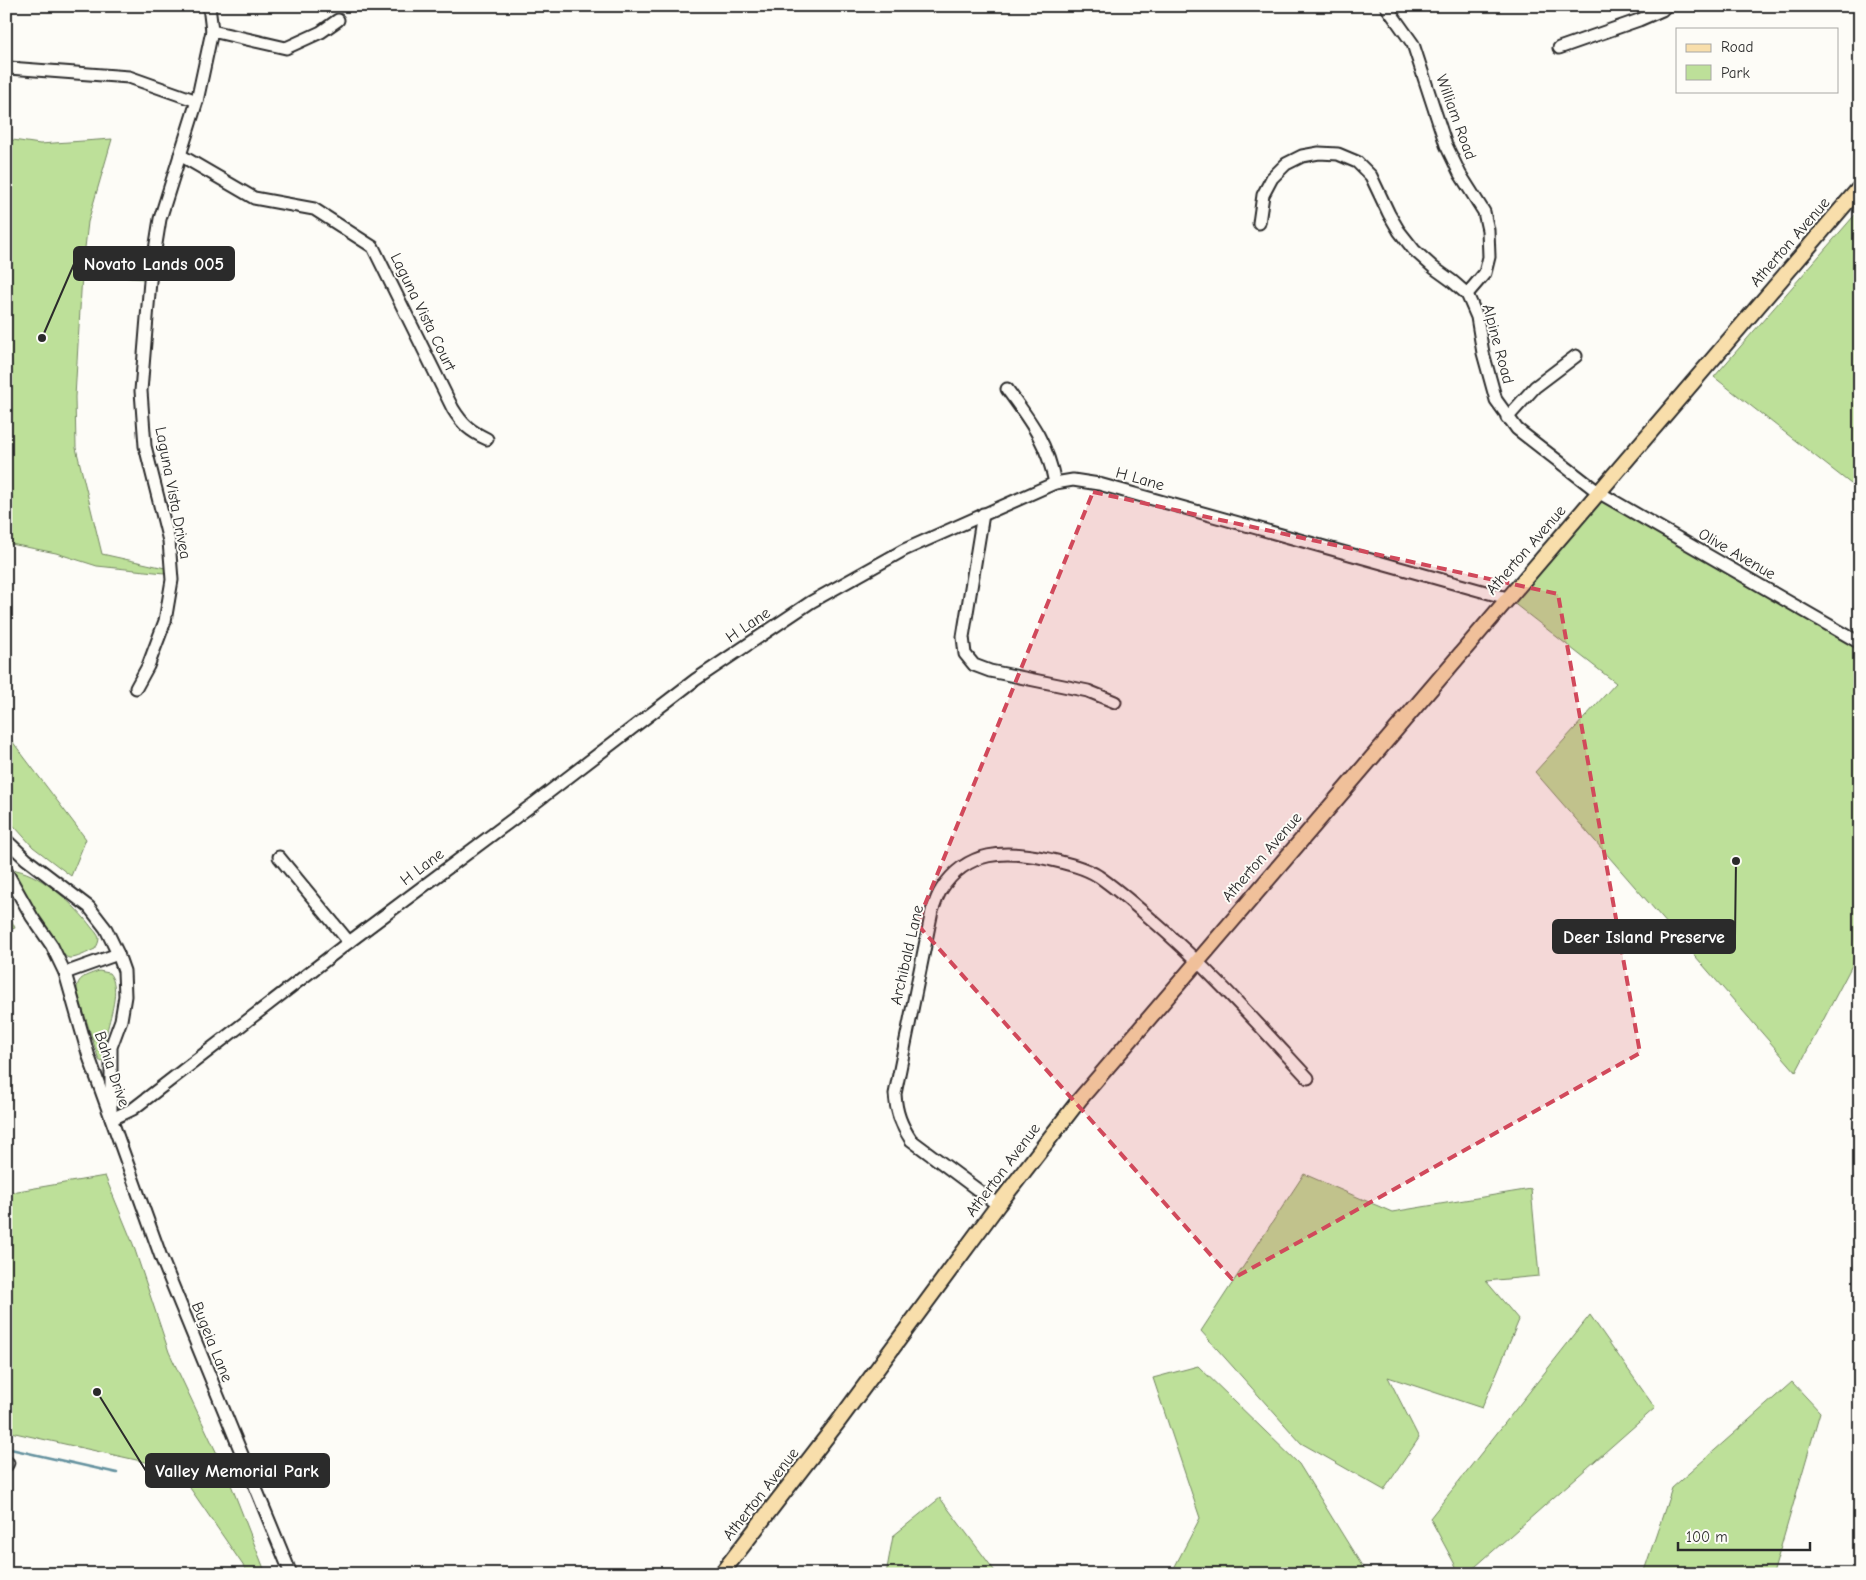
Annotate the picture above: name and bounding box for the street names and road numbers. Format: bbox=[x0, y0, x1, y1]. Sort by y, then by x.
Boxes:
street label: William Road bbox=[1432, 72, 1480, 162]
street label: Atherton Avenue bbox=[1746, 194, 1834, 290]
street label: Laguna Vista Court bbox=[387, 250, 460, 374]
street label: Alpine Road bbox=[1479, 302, 1517, 386]
street label: Laguna Vista Drivea bbox=[151, 425, 195, 561]
street label: H Lane bbox=[1114, 463, 1166, 495]
street label: Atherton Avenue bbox=[1482, 502, 1570, 598]
street label: Olive Avenue bbox=[1695, 525, 1779, 583]
street label: H Lane bbox=[722, 604, 774, 646]
street label: Atherton Avenue bbox=[1218, 809, 1306, 905]
street label: H Lane bbox=[397, 845, 447, 889]
street label: Archibald Lane bbox=[887, 903, 927, 1007]
street label: Bahia Drive bbox=[91, 1029, 133, 1109]
street label: Atherton Avenue bbox=[962, 1120, 1044, 1220]
street label: Bugeia Lane bbox=[188, 1299, 236, 1385]
street label: Atherton Avenue bbox=[719, 1444, 803, 1544]

